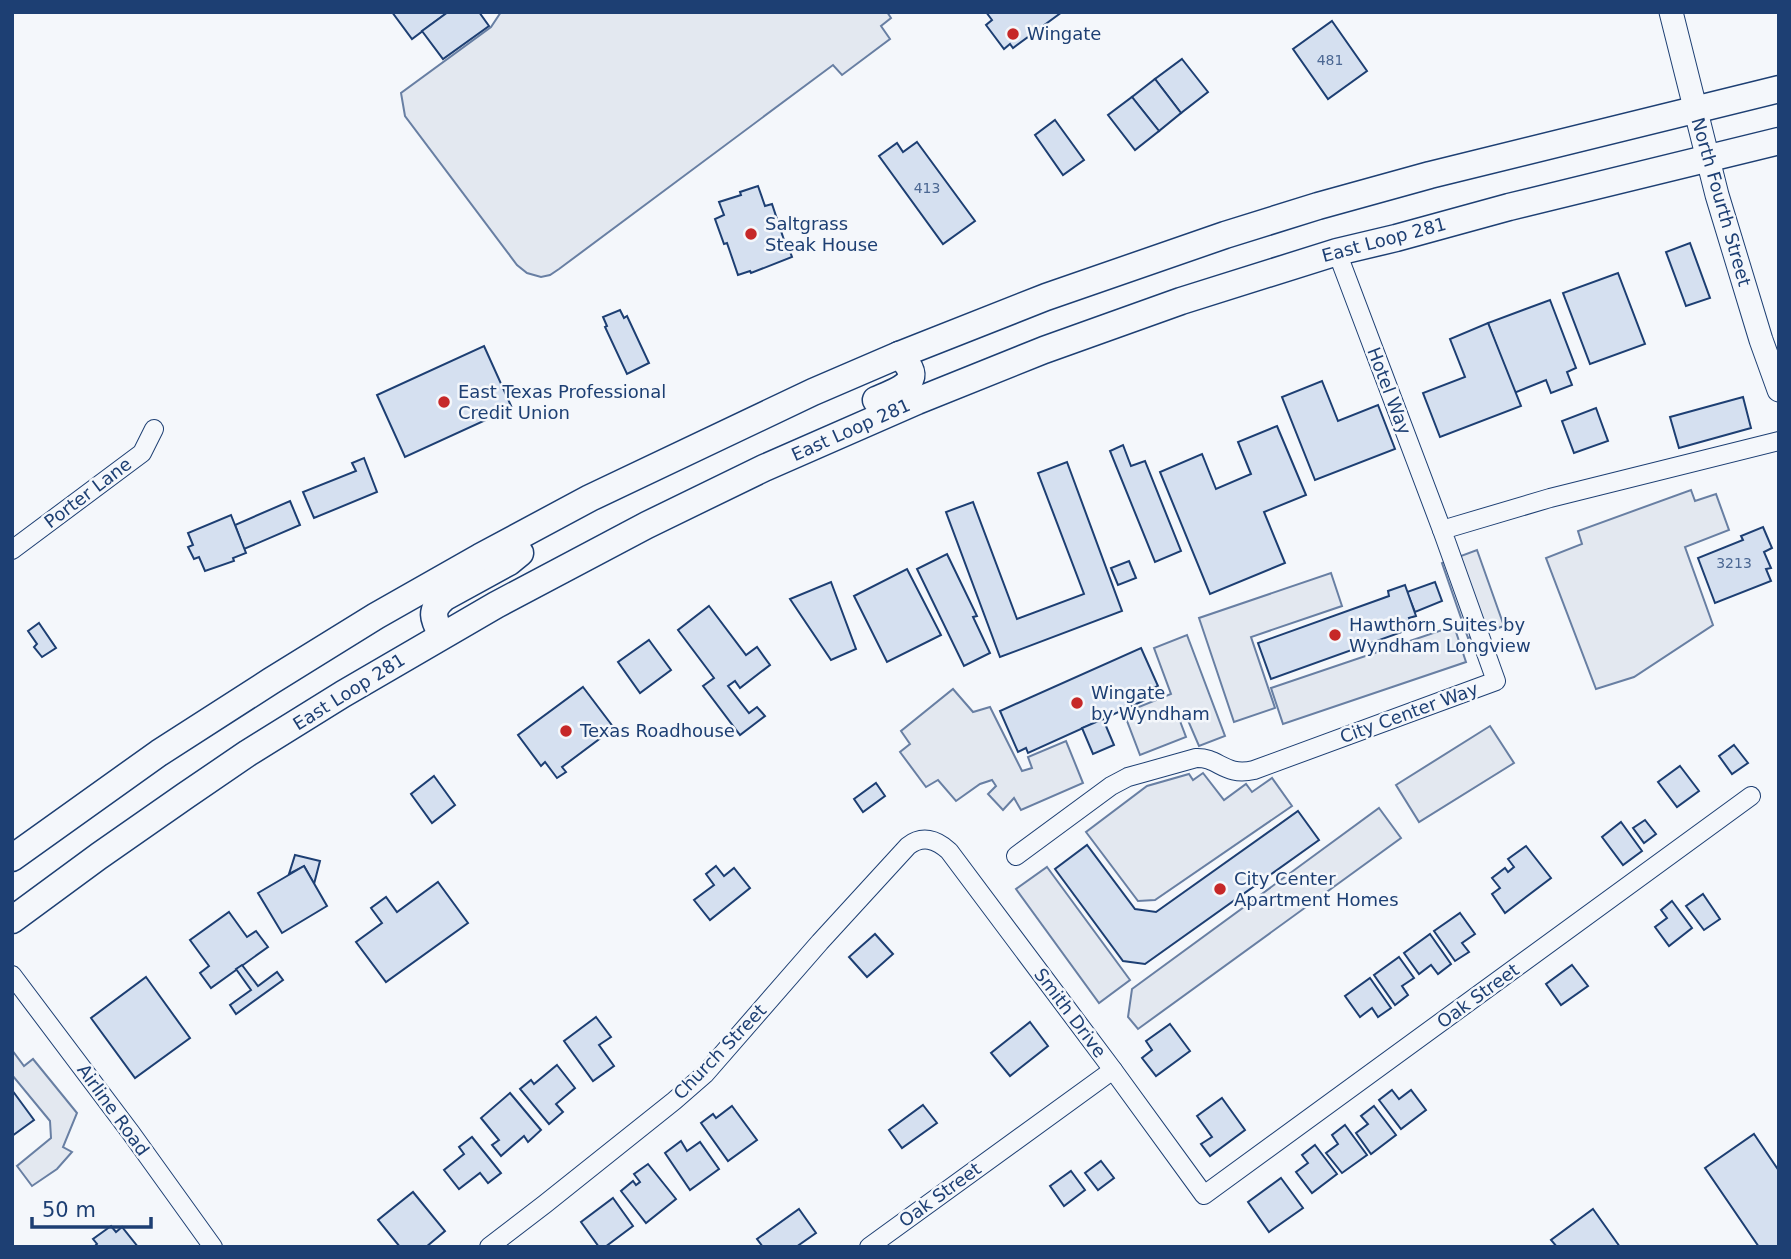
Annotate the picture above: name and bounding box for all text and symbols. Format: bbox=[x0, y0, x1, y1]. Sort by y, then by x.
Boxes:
place label: Wingate bbox=[1027, 23, 1101, 44]
marker: Wingate bbox=[1005, 26, 1021, 42]
house number: 481 bbox=[1317, 52, 1343, 68]
street label: North Fourth Street bbox=[1687, 115, 1756, 289]
house number: 413 bbox=[914, 180, 940, 196]
place label: Saltgrass Steak House bbox=[765, 213, 878, 255]
street label: East Loop 281 bbox=[1319, 213, 1448, 266]
marker: Saltgrass Steak House bbox=[743, 226, 759, 242]
street label: Hotel Way bbox=[1363, 344, 1416, 438]
place label: East Texas Professional Credit Union bbox=[458, 381, 666, 423]
marker: East Texas Professional Credit Union bbox=[436, 394, 452, 410]
street label: East Loop 281 bbox=[788, 394, 913, 465]
street label: Porter Lane bbox=[40, 453, 135, 532]
house number: 3213 bbox=[1716, 555, 1752, 571]
place label: Hawthorn Suites by Wyndham Longview bbox=[1349, 614, 1531, 656]
marker: Hawthorn Suites by Wyndham Longview bbox=[1327, 627, 1343, 643]
street label: East Loop 281 bbox=[289, 649, 408, 734]
street label: City Center Way bbox=[1337, 678, 1481, 747]
place label: Wingate by Wyndham bbox=[1091, 682, 1210, 724]
marker: Wingate by Wyndham bbox=[1069, 695, 1085, 711]
place label: Texas Roadhouse bbox=[579, 720, 735, 741]
marker: Texas Roadhouse bbox=[558, 723, 574, 739]
place label: City Center Apartment Homes bbox=[1234, 868, 1399, 910]
marker: City Center Apartment Homes bbox=[1212, 881, 1228, 897]
street label: Oak Street bbox=[1433, 959, 1523, 1032]
street label: Smith Drive bbox=[1030, 964, 1111, 1061]
street label: Church Street bbox=[669, 1000, 770, 1104]
street label: Airline Road bbox=[73, 1060, 154, 1160]
street label: Oak Street bbox=[895, 1158, 985, 1231]
scale bar bbox=[32, 1186, 150, 1230]
text: 50 m bbox=[42, 1198, 96, 1222]

